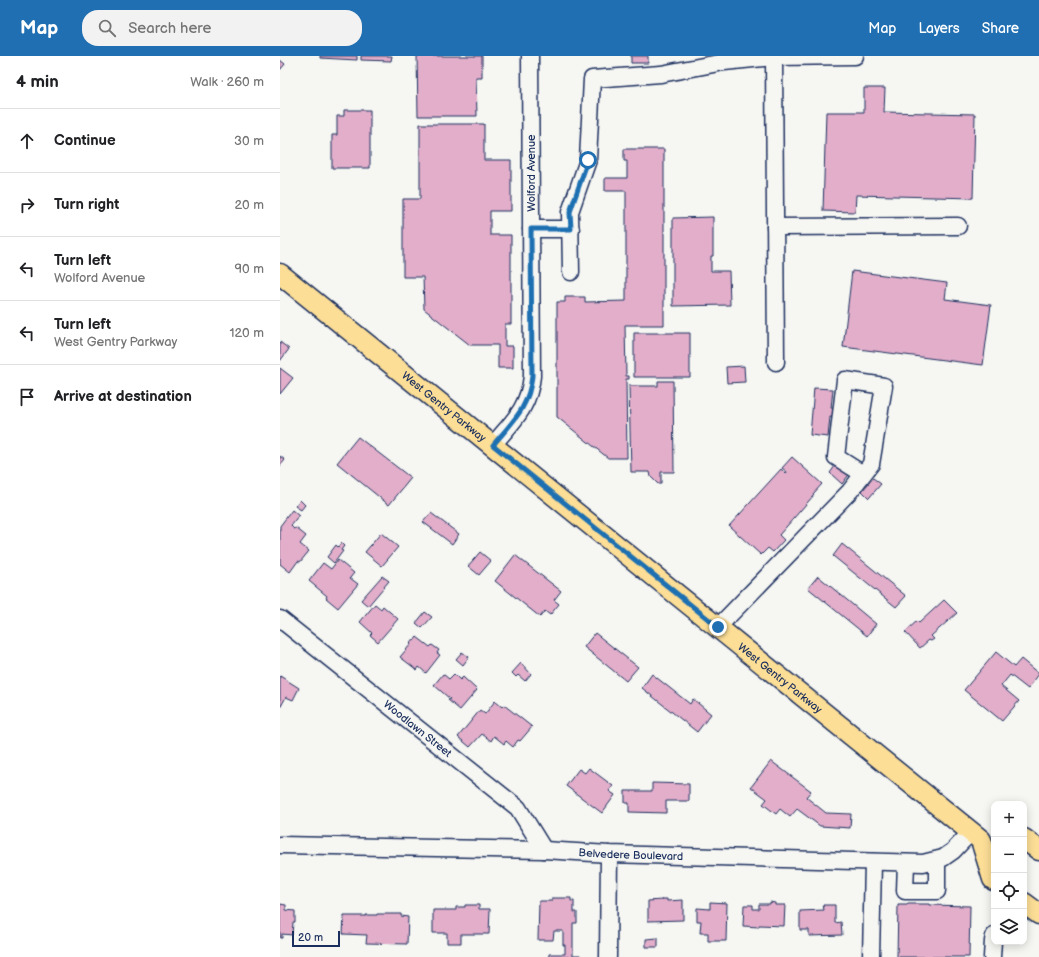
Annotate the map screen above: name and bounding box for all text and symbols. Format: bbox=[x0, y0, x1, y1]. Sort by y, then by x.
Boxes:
search box bbox=[82, 10, 362, 46]
text: Map bbox=[20, 17, 58, 40]
icon: search bbox=[96, 17, 118, 39]
text: Search here bbox=[128, 19, 211, 38]
text: Map bbox=[868, 20, 896, 37]
text: Layers bbox=[918, 20, 960, 37]
text: Share bbox=[982, 20, 1019, 37]
text: 4 min bbox=[16, 72, 59, 92]
text: Walk · 260 m bbox=[190, 74, 264, 90]
icon: ahead bbox=[16, 130, 38, 152]
text: Continue bbox=[54, 131, 116, 150]
text: 30 m bbox=[234, 133, 264, 149]
street label: Wolford Avenue bbox=[525, 134, 538, 212]
route start bbox=[579, 151, 597, 169]
icon: right bbox=[16, 194, 38, 216]
text: Turn right bbox=[54, 195, 119, 214]
text: 20 m bbox=[234, 197, 264, 213]
text: Turn left bbox=[54, 251, 111, 270]
icon: left bbox=[16, 258, 38, 280]
text: 90 m bbox=[235, 261, 264, 277]
text: Wolford Avenue bbox=[54, 270, 145, 286]
text: Turn left bbox=[54, 315, 111, 334]
icon: left bbox=[16, 322, 38, 344]
text: 120 m bbox=[229, 325, 264, 341]
text: West Gentry Parkway bbox=[54, 334, 177, 350]
street label: West Gentry Parkway bbox=[399, 369, 489, 445]
icon: arrive bbox=[16, 386, 38, 408]
text: Arrive at destination bbox=[54, 387, 192, 406]
route end bbox=[709, 618, 727, 636]
street label: West Gentry Parkway bbox=[735, 640, 825, 716]
street label: Woodlawn Street bbox=[381, 698, 455, 760]
map controls bbox=[991, 801, 1027, 945]
button: + bbox=[991, 801, 1027, 837]
button: − bbox=[991, 837, 1027, 873]
street label: Belvedere Boulevard bbox=[578, 846, 683, 863]
button: locate bbox=[991, 873, 1027, 909]
button: layers bbox=[991, 909, 1027, 945]
scale bar bbox=[292, 929, 340, 948]
text: 20 m bbox=[298, 931, 323, 944]

